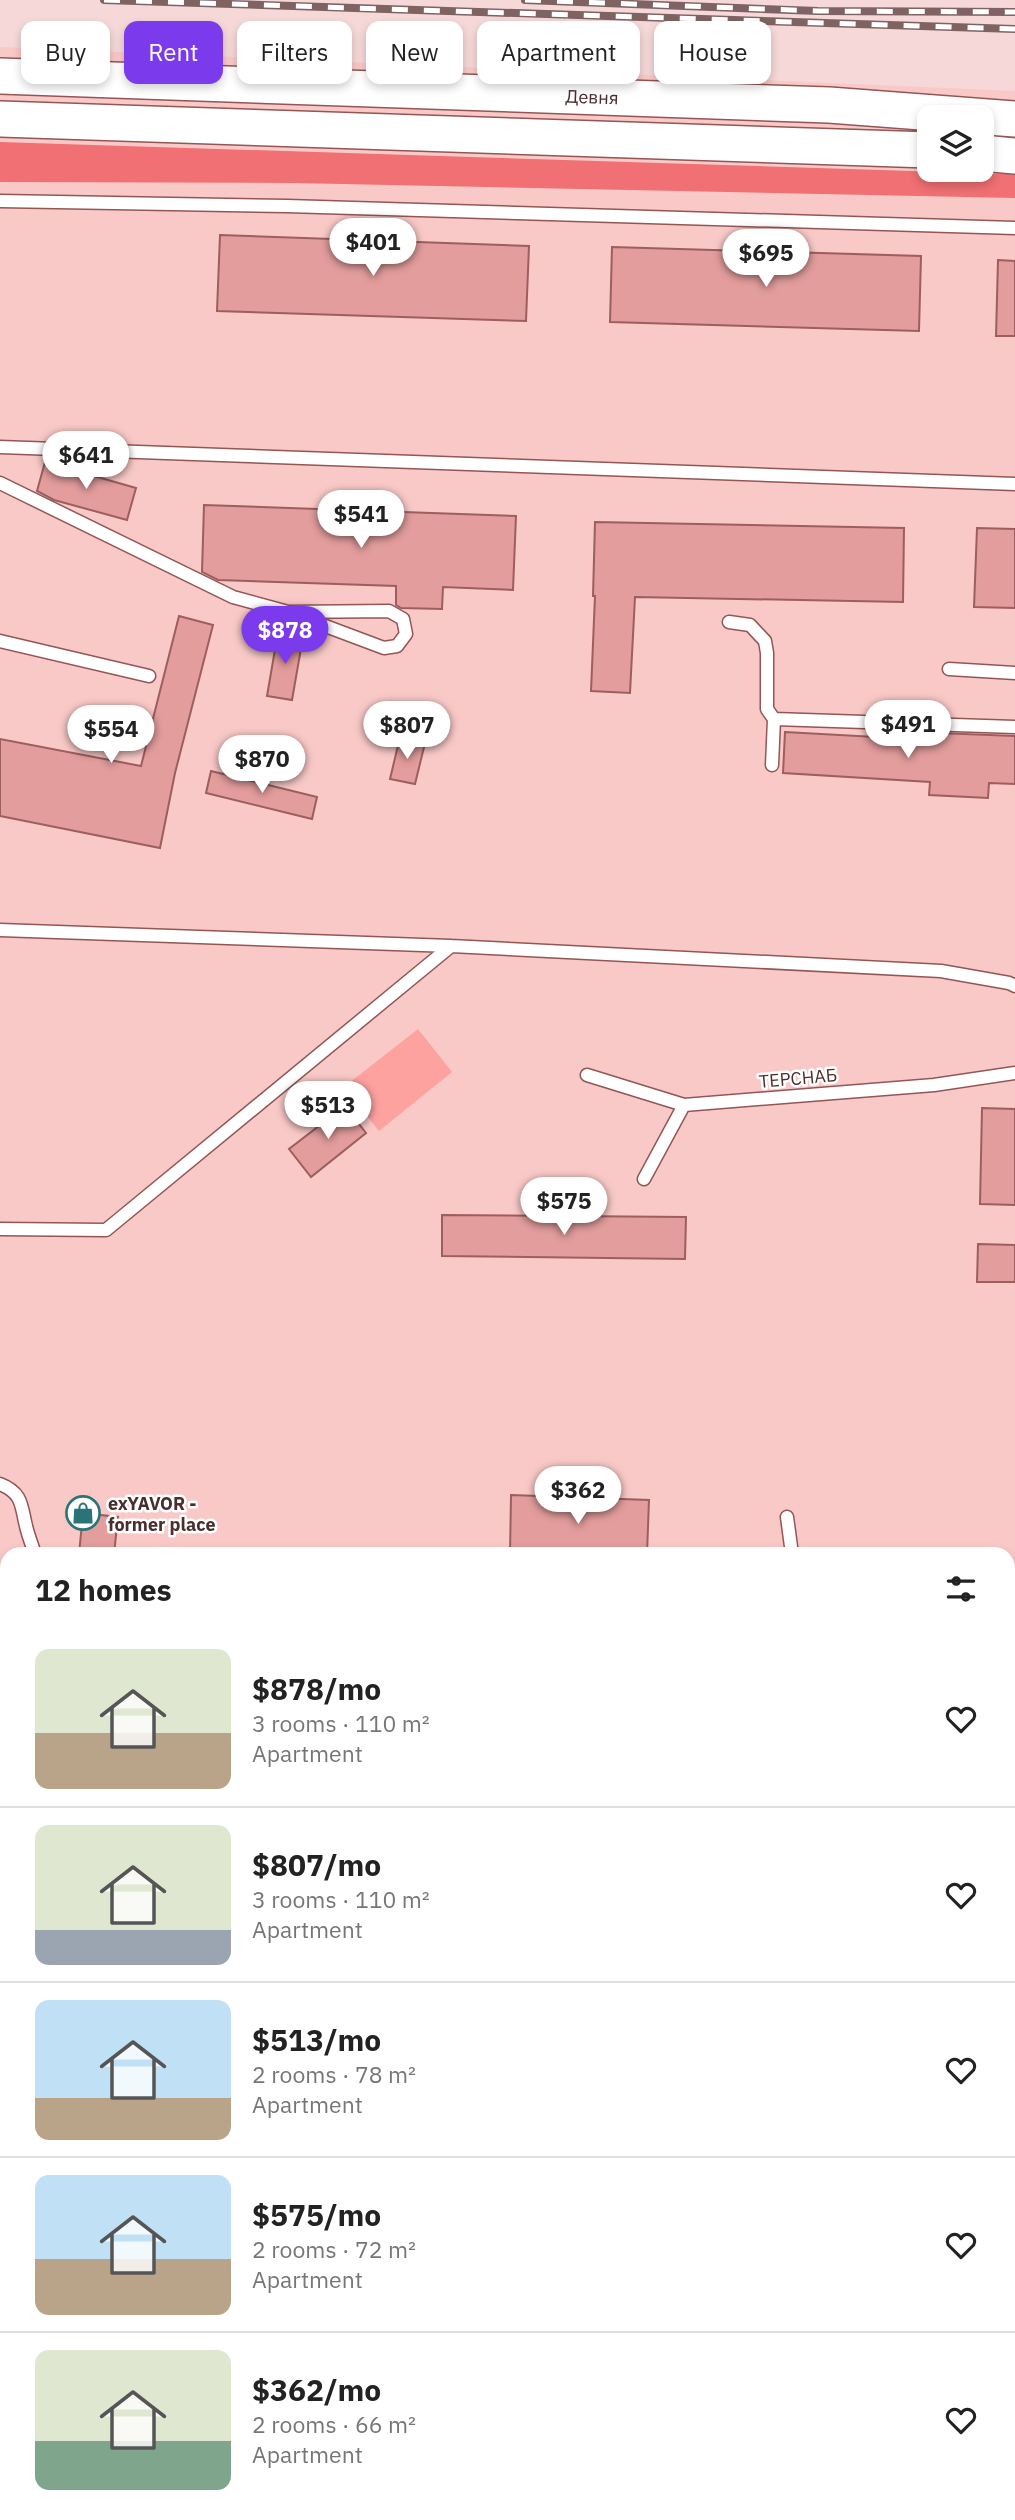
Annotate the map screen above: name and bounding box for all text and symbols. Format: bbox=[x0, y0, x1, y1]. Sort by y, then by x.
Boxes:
chip: Buy bbox=[21, 21, 110, 84]
chip: Rent bbox=[124, 21, 223, 84]
chip: Filters bbox=[237, 21, 352, 84]
chip: New bbox=[366, 21, 463, 84]
chip: Apartment bbox=[477, 21, 640, 84]
chip: House bbox=[654, 21, 771, 84]
street label: Девня bbox=[565, 85, 619, 109]
map controls bbox=[917, 105, 994, 182]
button: layers bbox=[917, 105, 994, 182]
pin: $401 bbox=[332, 218, 414, 278]
text: $401 bbox=[345, 226, 401, 256]
pin: $695 bbox=[725, 230, 807, 289]
text: $695 bbox=[738, 237, 794, 267]
pin: $641 bbox=[45, 432, 127, 491]
text: $641 bbox=[58, 439, 114, 469]
pin: $541 bbox=[320, 490, 402, 550]
text: $541 bbox=[333, 498, 389, 528]
pin: $878 bbox=[244, 606, 326, 666]
text: $878 bbox=[257, 614, 313, 644]
pin: $491 bbox=[867, 700, 949, 760]
pin: $807 bbox=[366, 702, 448, 761]
pin: $554 bbox=[70, 706, 152, 765]
text: $491 bbox=[880, 708, 936, 738]
text: $807 bbox=[379, 709, 435, 739]
text: $554 bbox=[83, 713, 139, 743]
pin: $870 bbox=[221, 736, 303, 795]
text: $870 bbox=[234, 743, 290, 773]
street label: ТЕРСНАБ bbox=[758, 1063, 838, 1093]
pin: $513 bbox=[287, 1082, 369, 1141]
text: $513 bbox=[300, 1089, 356, 1119]
pin: $575 bbox=[523, 1178, 605, 1237]
text: $575 bbox=[536, 1185, 592, 1215]
pin: $362 bbox=[537, 1466, 619, 1526]
text: $362 bbox=[550, 1474, 606, 1504]
place label: exYAVOR - former place bbox=[108, 1492, 216, 1536]
shop icon: exYAVOR - former place bbox=[64, 1494, 102, 1532]
text: 12 homes bbox=[35, 1570, 172, 1609]
icon: filters bbox=[942, 1570, 980, 1608]
text: $878/mo bbox=[252, 1669, 381, 1708]
icon: home bbox=[91, 1677, 175, 1761]
icon: heart bbox=[942, 1700, 980, 1738]
text: 3 rooms · 110 m² bbox=[252, 1708, 430, 1738]
text: Apartment bbox=[252, 1738, 363, 1768]
text: $807/mo bbox=[252, 1845, 381, 1884]
icon: home bbox=[91, 1853, 175, 1937]
icon: heart bbox=[942, 1876, 980, 1914]
text: 3 rooms · 110 m² bbox=[252, 1884, 430, 1914]
text: Apartment bbox=[252, 1914, 363, 1944]
text: $513/mo bbox=[252, 2020, 381, 2059]
icon: home bbox=[91, 2028, 175, 2112]
icon: heart bbox=[942, 2051, 980, 2089]
text: 2 rooms · 78 m² bbox=[252, 2059, 416, 2089]
text: Apartment bbox=[252, 2089, 363, 2119]
text: $575/mo bbox=[252, 2195, 381, 2234]
icon: home bbox=[91, 2203, 175, 2287]
icon: heart bbox=[942, 2226, 980, 2264]
text: 2 rooms · 72 m² bbox=[252, 2234, 416, 2264]
text: Apartment bbox=[252, 2264, 363, 2294]
text: $362/mo bbox=[252, 2370, 381, 2409]
icon: home bbox=[91, 2378, 175, 2462]
icon: heart bbox=[942, 2401, 980, 2439]
text: 2 rooms · 66 m² bbox=[252, 2409, 416, 2439]
text: Apartment bbox=[252, 2439, 363, 2469]

